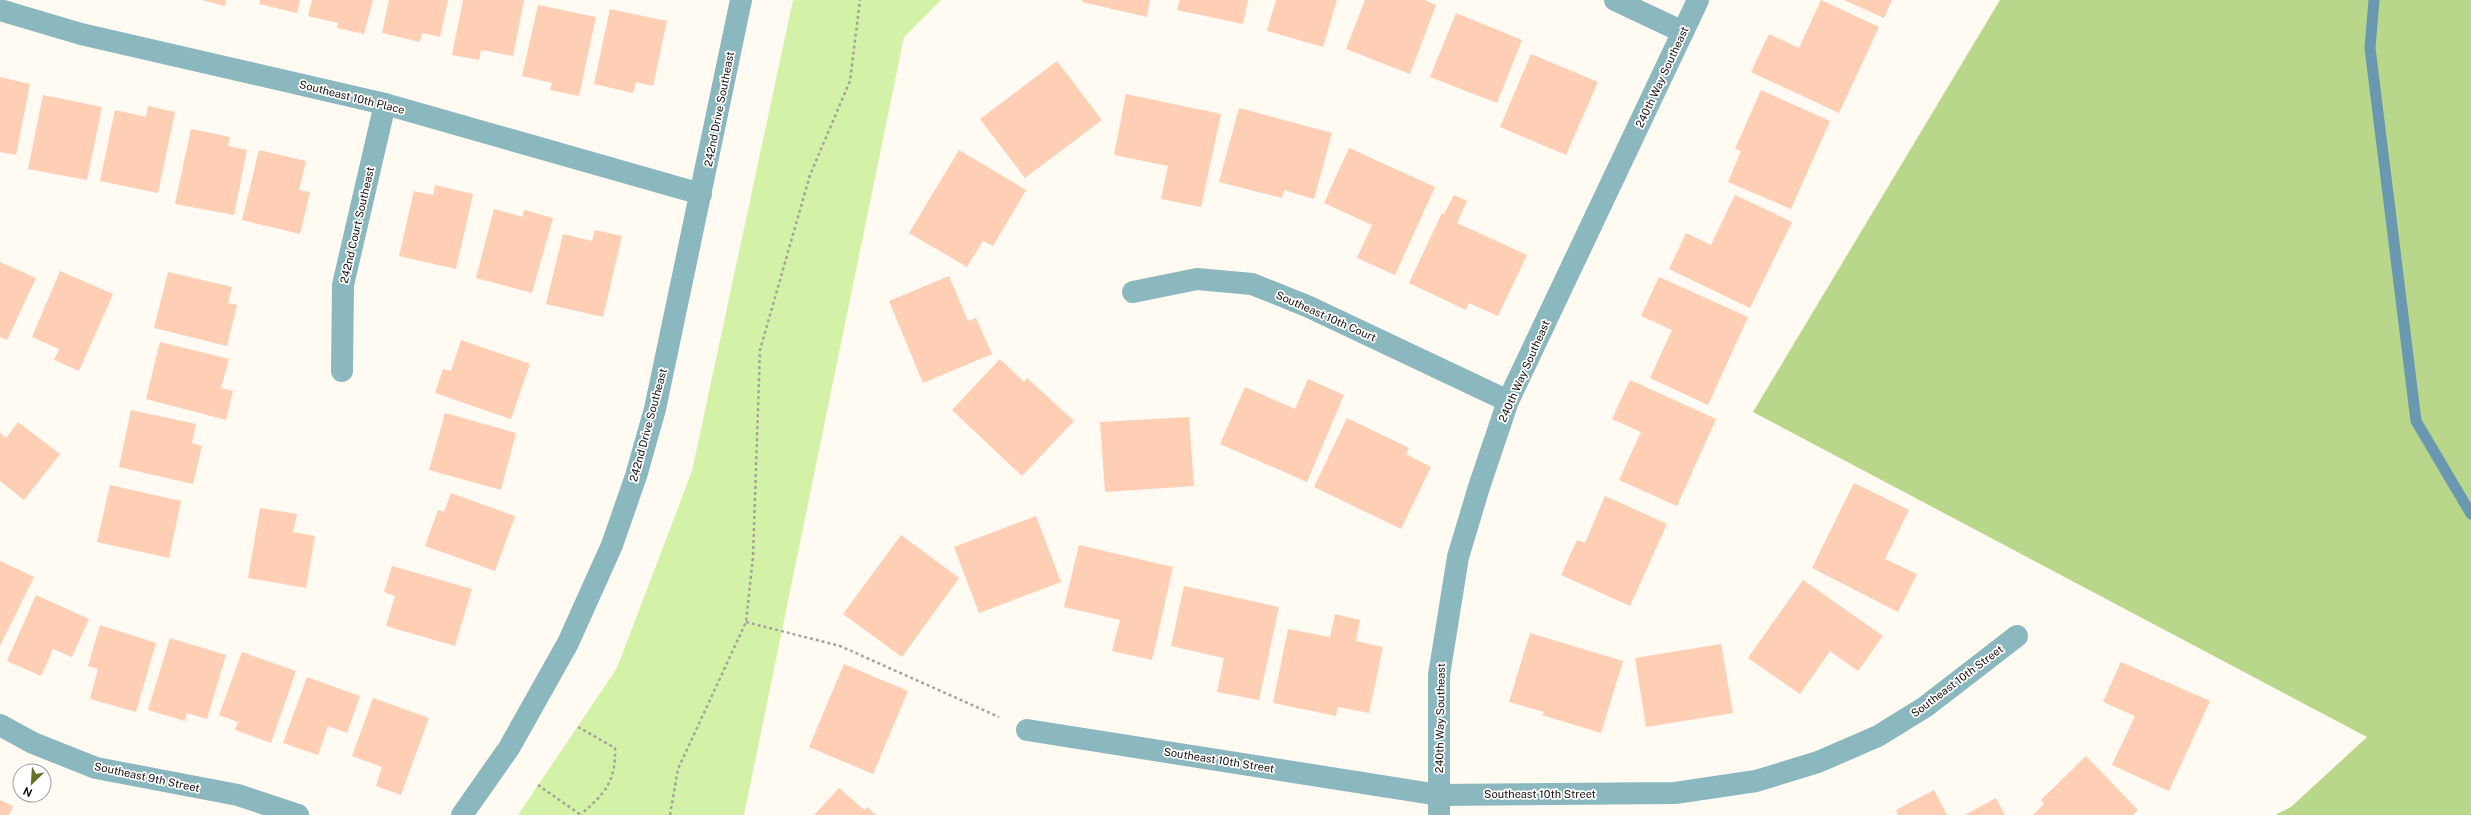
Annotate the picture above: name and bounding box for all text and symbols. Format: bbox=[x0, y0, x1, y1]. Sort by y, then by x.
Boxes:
street label: 240th Way Southeast bbox=[1633, 25, 1691, 129]
street label: 242nd Drive Southeast bbox=[702, 50, 736, 168]
street label: Southeast 10th Place bbox=[298, 78, 406, 116]
street label: 242nd Court Southeast bbox=[338, 165, 376, 285]
street label: Southeast 10th Court bbox=[1274, 288, 1378, 344]
street label: 240th Way Southeast bbox=[1496, 318, 1552, 424]
street label: 242nd Drive Southeast bbox=[627, 367, 669, 483]
street label: Southeast 10th Street bbox=[1909, 643, 2005, 719]
street label: 240th Way Southeast bbox=[1433, 663, 1447, 773]
street label: Southeast 10th Street bbox=[1163, 745, 1275, 775]
street label: Southeast 9th Street bbox=[93, 760, 201, 794]
north arrow bbox=[12, 763, 52, 803]
text: N bbox=[21, 785, 34, 799]
street label: Southeast 10th Street bbox=[1484, 788, 1596, 800]

